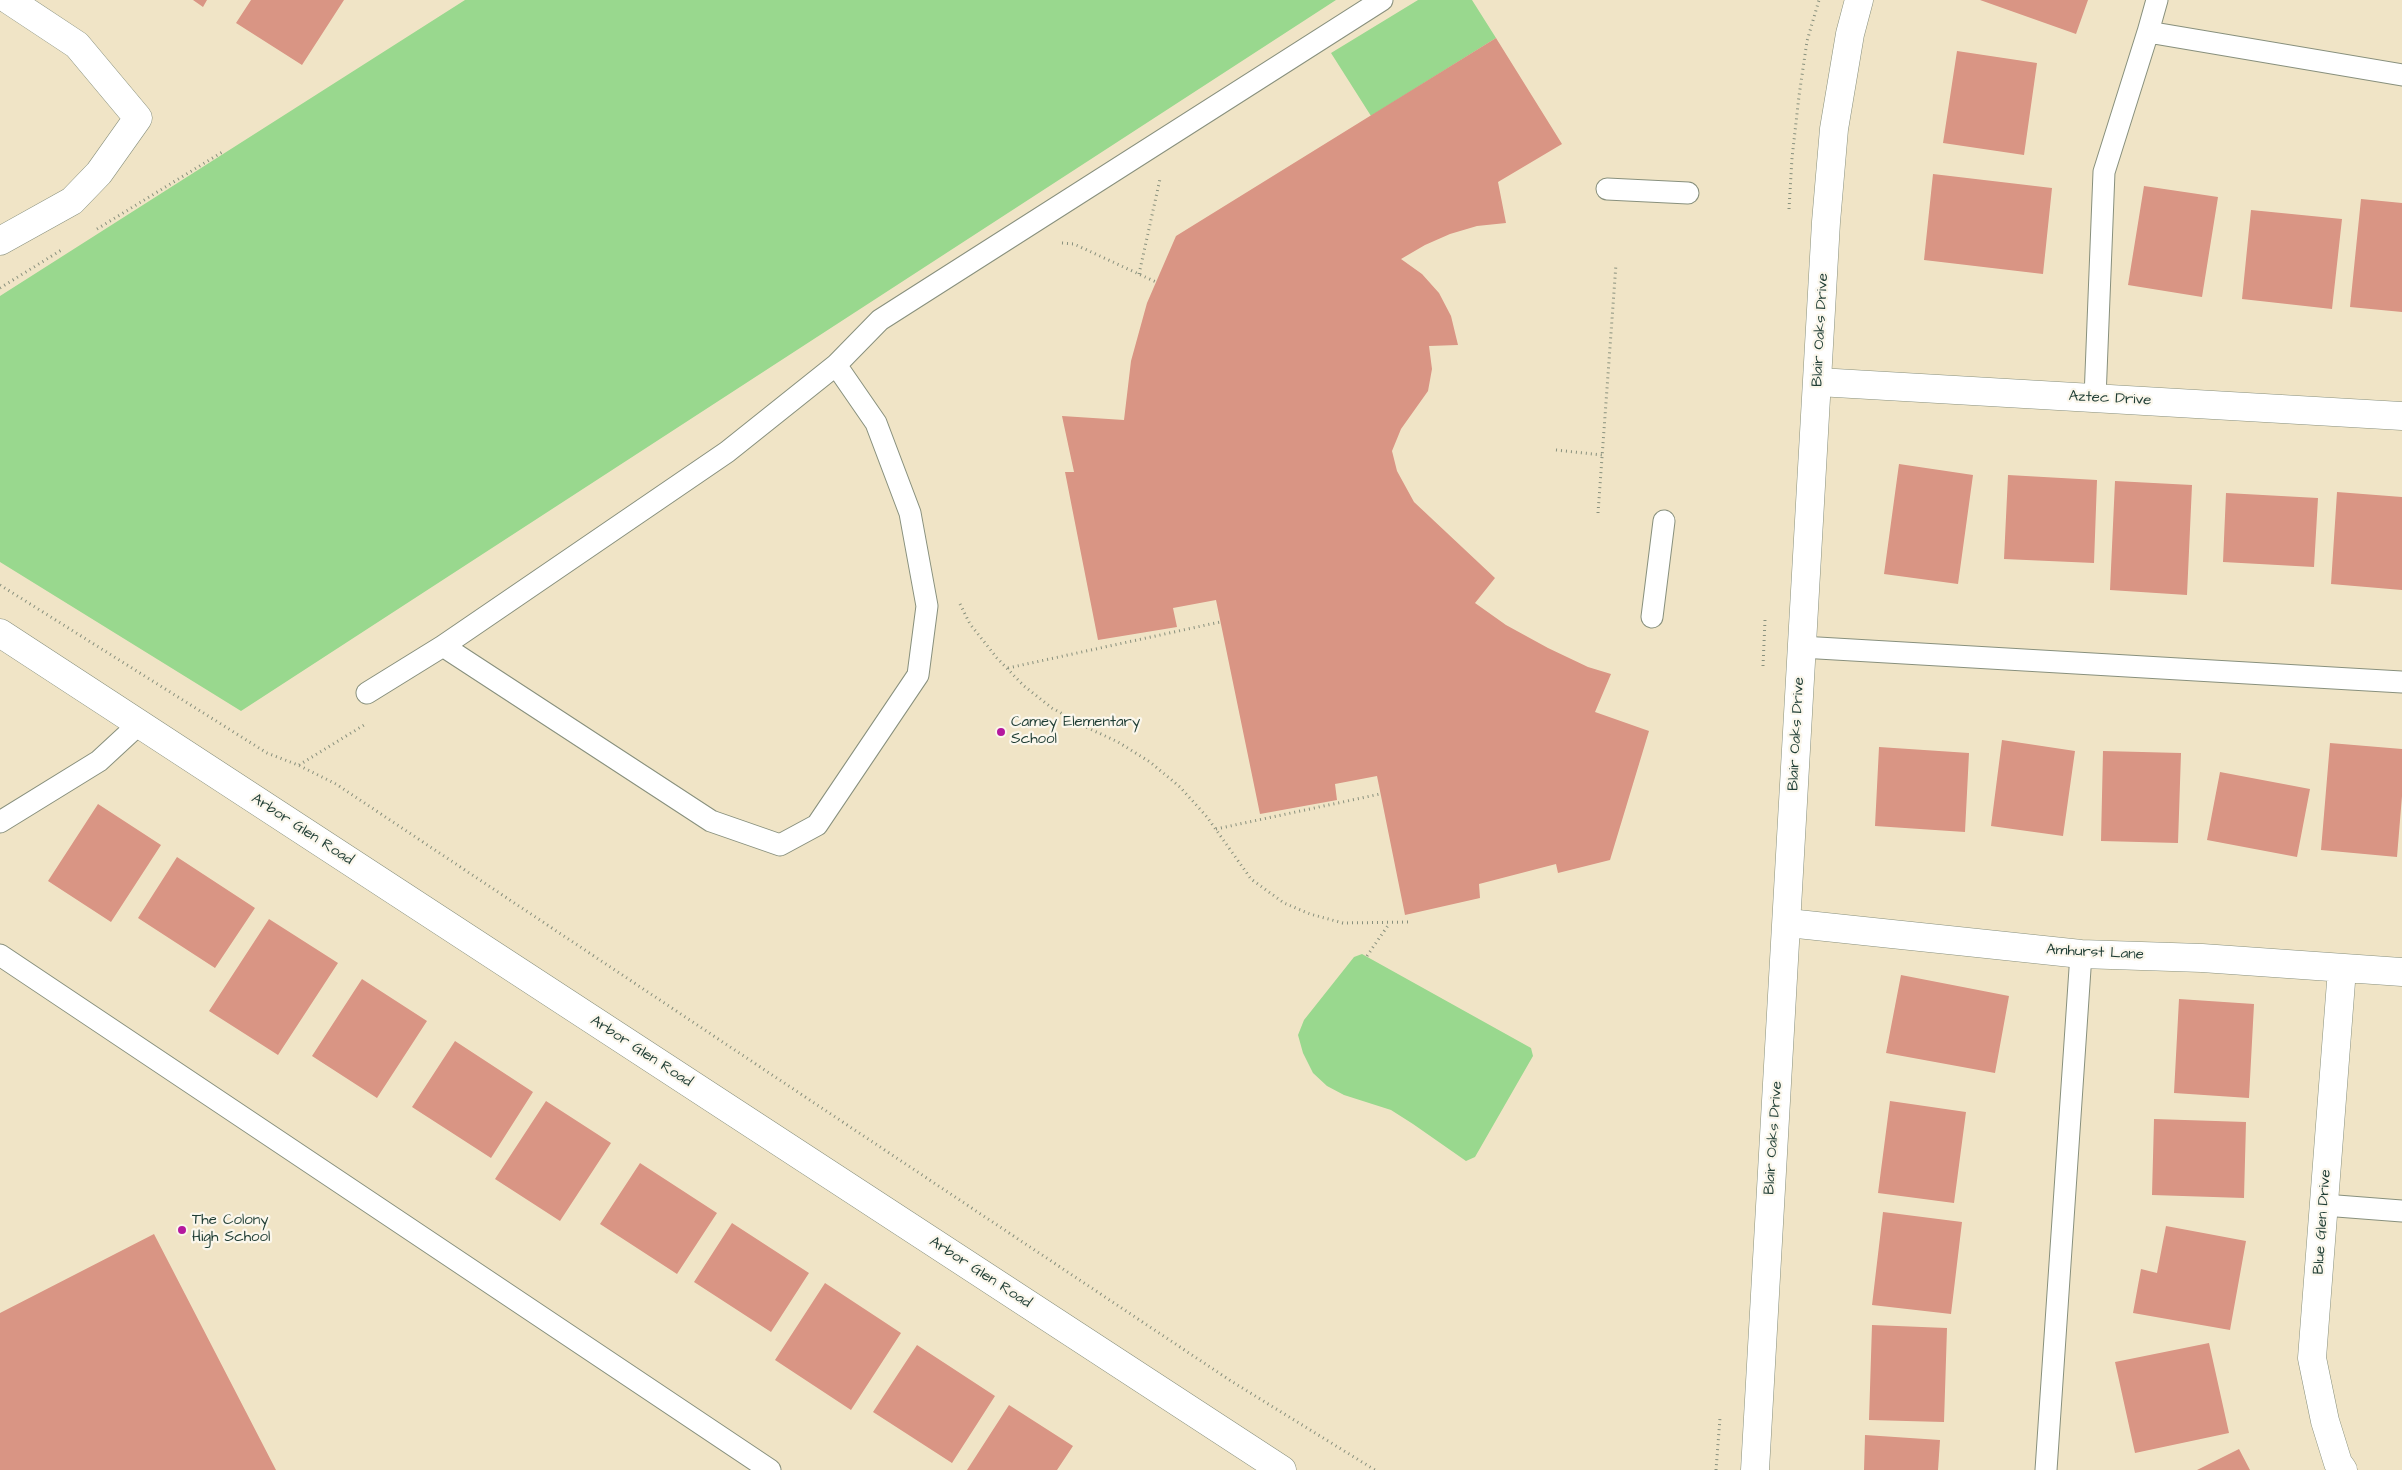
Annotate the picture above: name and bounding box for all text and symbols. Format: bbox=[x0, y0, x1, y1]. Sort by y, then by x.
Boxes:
street label: Blair Oaks Drive bbox=[1809, 273, 1833, 387]
street label: Aztec Drive bbox=[2068, 388, 2152, 410]
street label: Blair Oaks Drive bbox=[1785, 677, 1809, 791]
place label: Camey Elementary School bbox=[1011, 714, 1140, 749]
marker: Camey Elementary School bbox=[995, 726, 1007, 738]
street label: Arbor Glen Road bbox=[248, 790, 356, 870]
street label: Amhurst Lane bbox=[2046, 941, 2144, 965]
street label: Arbor Glen Road bbox=[587, 1012, 695, 1092]
street label: Blair Oaks Drive bbox=[1761, 1081, 1787, 1195]
street label: Blue Glen Drive bbox=[2310, 1169, 2336, 1275]
place label: The Colony High School bbox=[192, 1212, 270, 1247]
marker: The Colony High School bbox=[176, 1224, 188, 1236]
street label: Arbor Glen Road bbox=[926, 1233, 1034, 1313]

